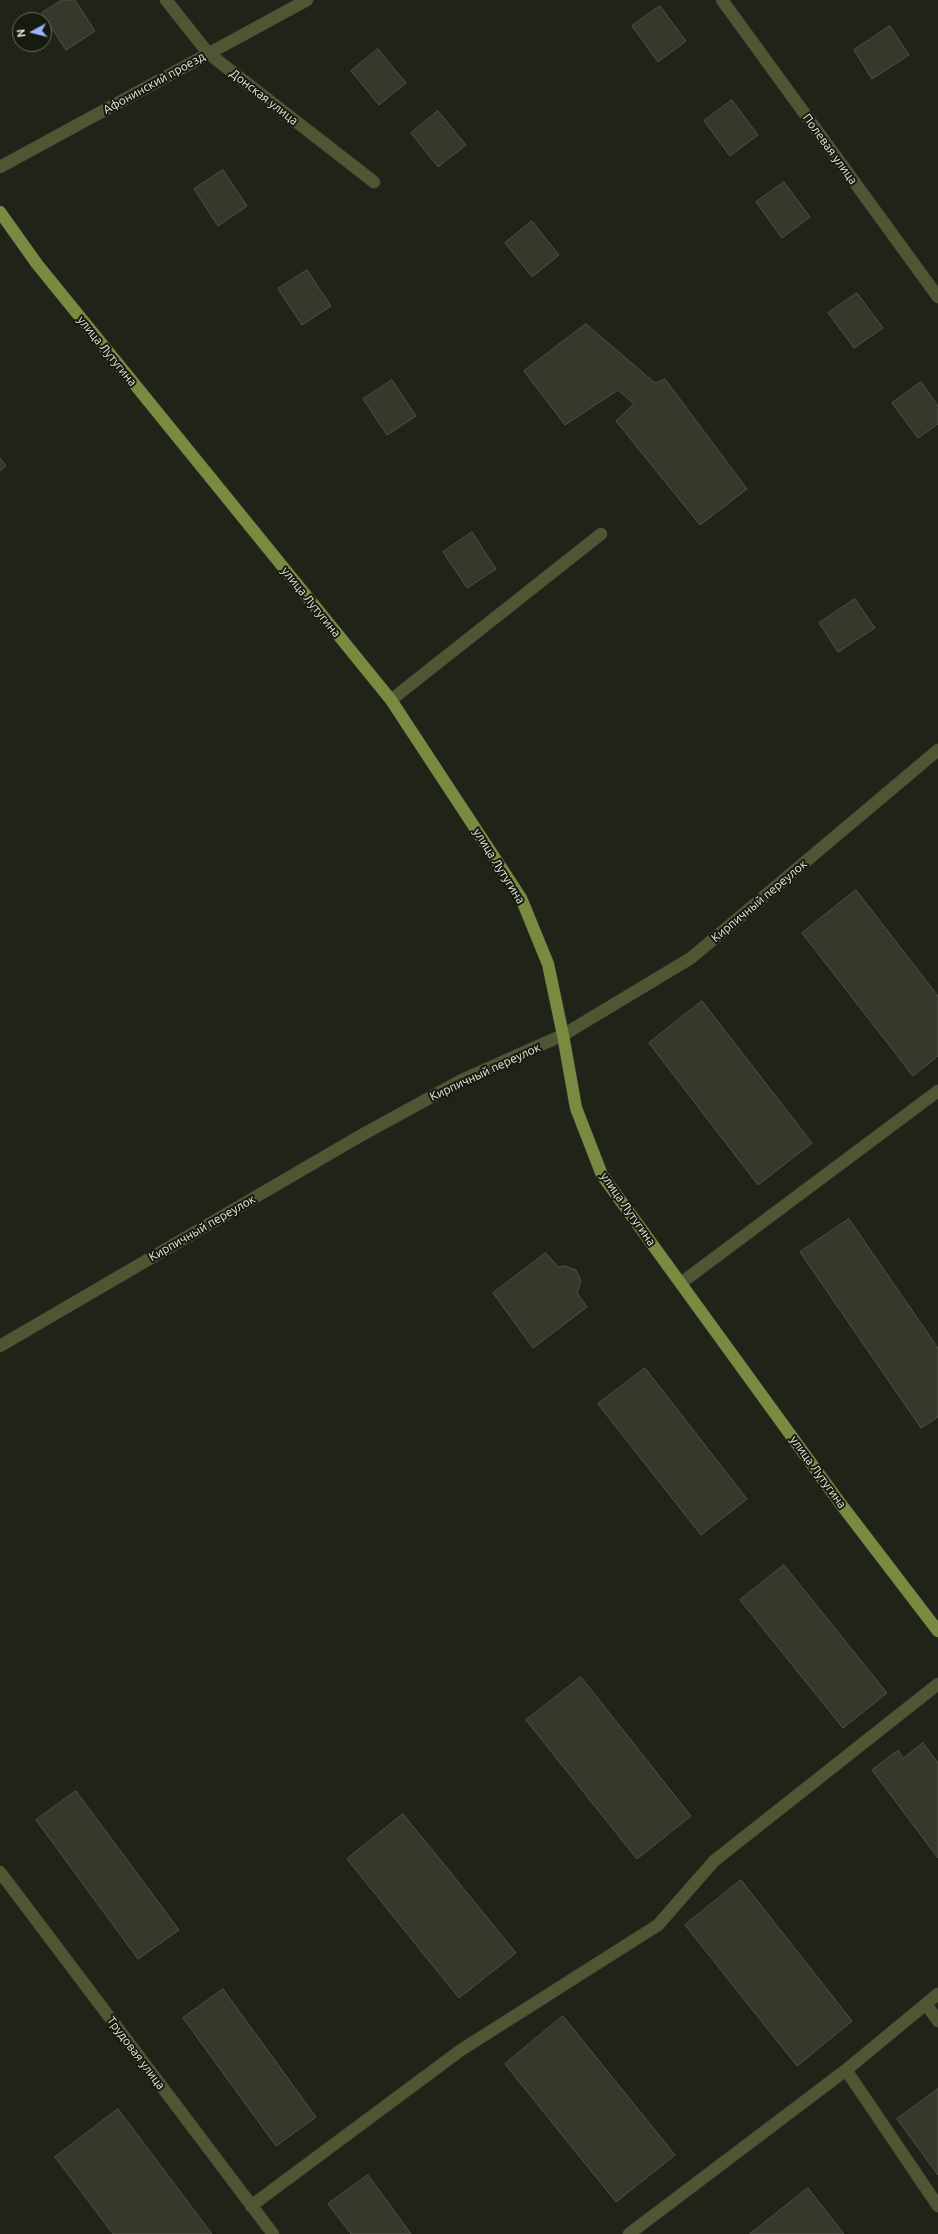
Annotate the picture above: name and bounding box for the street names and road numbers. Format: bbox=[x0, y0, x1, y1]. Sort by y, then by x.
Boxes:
street label: Афонинский проезд bbox=[101, 49, 207, 117]
street label: Донская улица bbox=[227, 66, 301, 128]
street label: Полевая улица bbox=[800, 111, 860, 187]
street label: улица Лутугина bbox=[74, 313, 140, 389]
street label: улица Лутугина bbox=[278, 564, 344, 640]
street label: улица Лутугина bbox=[470, 826, 528, 906]
street label: Кирпичный переулок bbox=[708, 857, 810, 945]
street label: Кирпичный переулок bbox=[427, 1040, 543, 1104]
street label: улица Лутугина bbox=[597, 1169, 659, 1249]
street label: Кирпичный переулок bbox=[146, 1192, 258, 1264]
street label: улица Лутугина bbox=[787, 1433, 849, 1511]
street label: Трудовая улица bbox=[104, 2014, 168, 2092]

